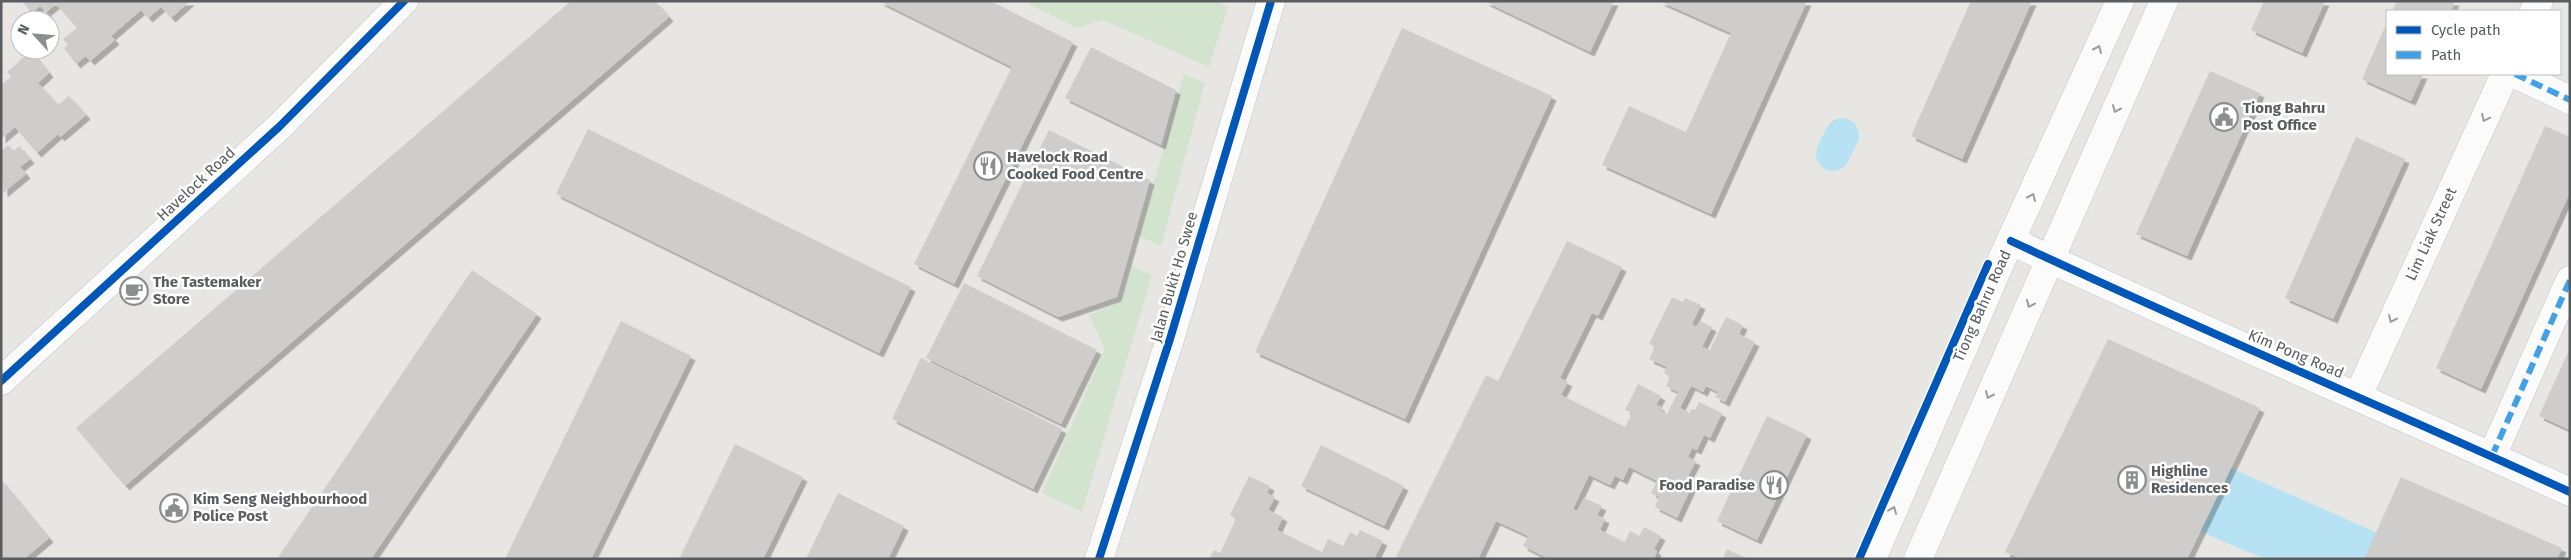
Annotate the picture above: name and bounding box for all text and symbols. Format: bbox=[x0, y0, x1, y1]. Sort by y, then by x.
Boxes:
north arrow bbox=[10, 10, 60, 60]
legend bbox=[2386, 10, 2561, 75]
text: Cycle path bbox=[2431, 21, 2501, 39]
text: N bbox=[14, 22, 33, 37]
one-way arrow bbox=[2092, 45, 2103, 54]
text: Path bbox=[2431, 46, 2461, 64]
place label: Tiong Bahru Post Office bbox=[2243, 99, 2325, 134]
public building icon: Tiong Bahru Post Office bbox=[2209, 102, 2239, 132]
one-way arrow bbox=[2112, 104, 2123, 113]
one-way arrow bbox=[2480, 113, 2491, 122]
street label: Havelock Road bbox=[153, 143, 239, 225]
place label: Havelock Road Cooked Food Centre bbox=[1007, 148, 1144, 183]
restaurant icon: Havelock Road Cooked Food Centre bbox=[973, 151, 1003, 181]
street label: Lim Liak Street bbox=[2402, 184, 2461, 283]
one-way arrow bbox=[2025, 193, 2036, 202]
street label: Jalan Bukit Ho Swee bbox=[1147, 210, 1201, 344]
street label: Tiong Bahru Road bbox=[1949, 247, 2015, 365]
place label: The Tastemaker Store bbox=[153, 273, 262, 308]
cafe icon: The Tastemaker Store bbox=[119, 276, 149, 306]
one-way arrow bbox=[2026, 299, 2036, 308]
one-way arrow bbox=[2388, 314, 2399, 323]
street label: Kim Pong Road bbox=[2246, 326, 2346, 382]
one-way arrow bbox=[1985, 390, 1996, 399]
place label: Highline Residences bbox=[2151, 462, 2228, 497]
building icon: Highline Residences bbox=[2117, 465, 2147, 495]
restaurant icon: Food Paradise bbox=[1759, 470, 1789, 500]
place label: Food Paradise bbox=[1659, 476, 1755, 494]
place label: Kim Seng Neighbourhood Police Post bbox=[193, 490, 367, 525]
public building icon: Kim Seng Neighbourhood Police Post bbox=[159, 493, 189, 523]
one-way arrow bbox=[1887, 506, 1898, 515]

